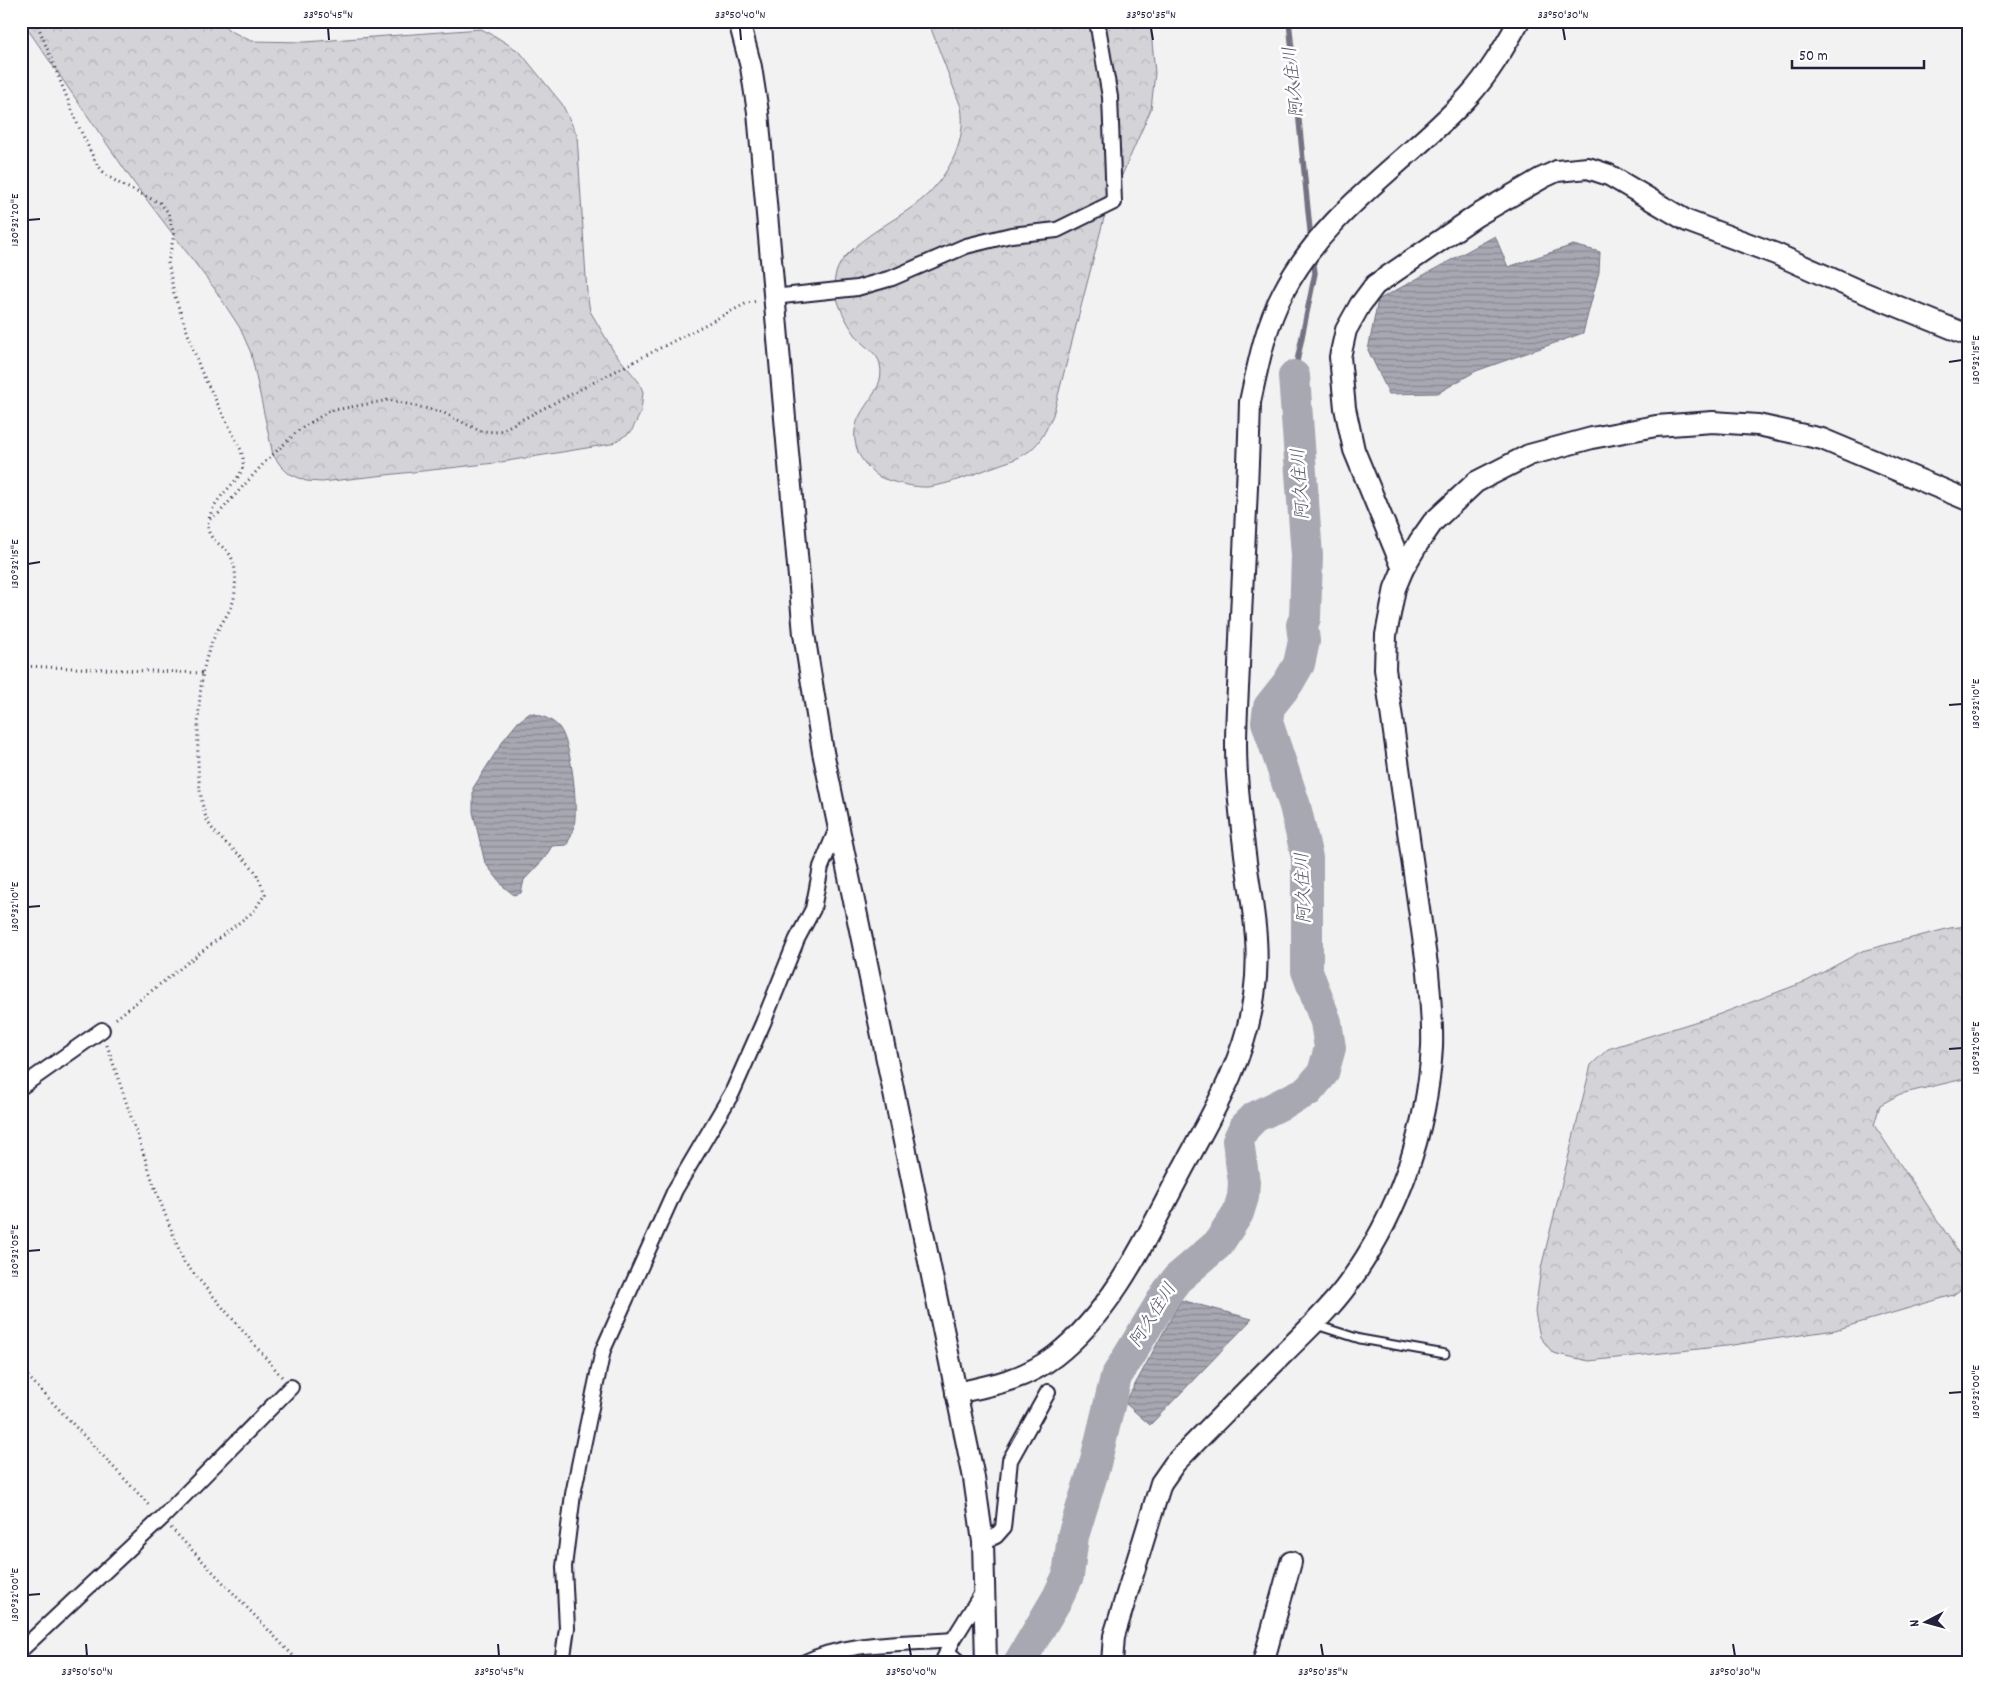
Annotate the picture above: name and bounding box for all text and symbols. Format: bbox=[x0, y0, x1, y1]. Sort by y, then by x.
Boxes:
text: 33°50'45"N bbox=[303, 7, 353, 24]
text: 33°50'40"N bbox=[715, 7, 765, 24]
text: 33°50'35"N bbox=[1126, 7, 1176, 24]
text: 33°50'30"N bbox=[1537, 7, 1589, 24]
scale bar bbox=[1792, 38, 1924, 70]
water label: 阿久住川 bbox=[1279, 45, 1311, 119]
text: 50 m bbox=[1799, 46, 1828, 68]
text: 130°32'20"E bbox=[7, 193, 24, 246]
text: 130°32'15"E bbox=[1968, 335, 1985, 385]
water label: 阿久住川 bbox=[1287, 447, 1317, 521]
text: 130°32'15"E bbox=[7, 539, 24, 589]
text: 130°32'10"E bbox=[1968, 678, 1985, 729]
water label: 阿久住川 bbox=[1291, 852, 1319, 924]
text: 130°32'10"E bbox=[7, 881, 24, 932]
text: 130°32'05"E bbox=[1968, 1021, 1985, 1075]
text: 130°32'05"E bbox=[7, 1224, 24, 1278]
water label: 阿久住川 bbox=[1124, 1279, 1184, 1353]
text: 130°32'00"E bbox=[1968, 1364, 1985, 1419]
text: 130°32'00"E bbox=[7, 1567, 24, 1622]
north arrow bbox=[1902, 1596, 1952, 1646]
text: N bbox=[1905, 1619, 1925, 1628]
text: 33°50'50"N bbox=[61, 1664, 113, 1681]
text: 33°50'45"N bbox=[474, 1664, 524, 1681]
text: 33°50'40"N bbox=[886, 1664, 936, 1681]
text: 33°50'35"N bbox=[1298, 1664, 1348, 1681]
text: 33°50'30"N bbox=[1709, 1664, 1761, 1681]

